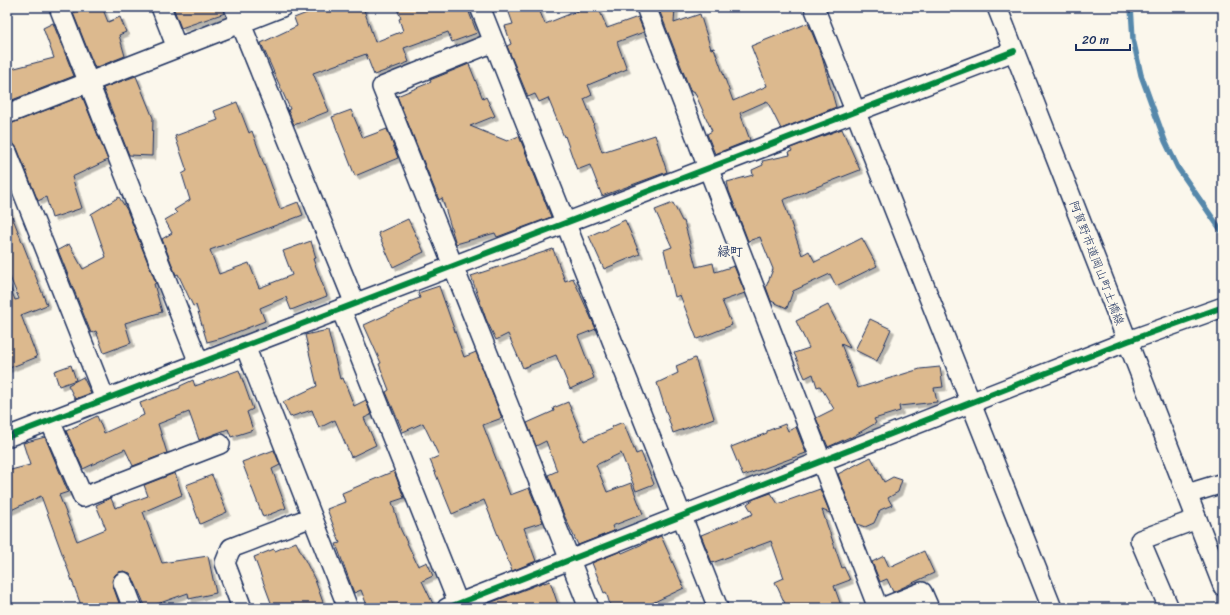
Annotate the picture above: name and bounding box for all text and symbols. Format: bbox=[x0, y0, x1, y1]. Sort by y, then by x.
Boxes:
scale bar bbox=[1076, 26, 1130, 52]
text: 20 m bbox=[1082, 29, 1109, 51]
street label: 阿賀野市道岡山町土橋線 bbox=[1063, 197, 1131, 329]
district label: 緑町 bbox=[717, 240, 743, 263]

